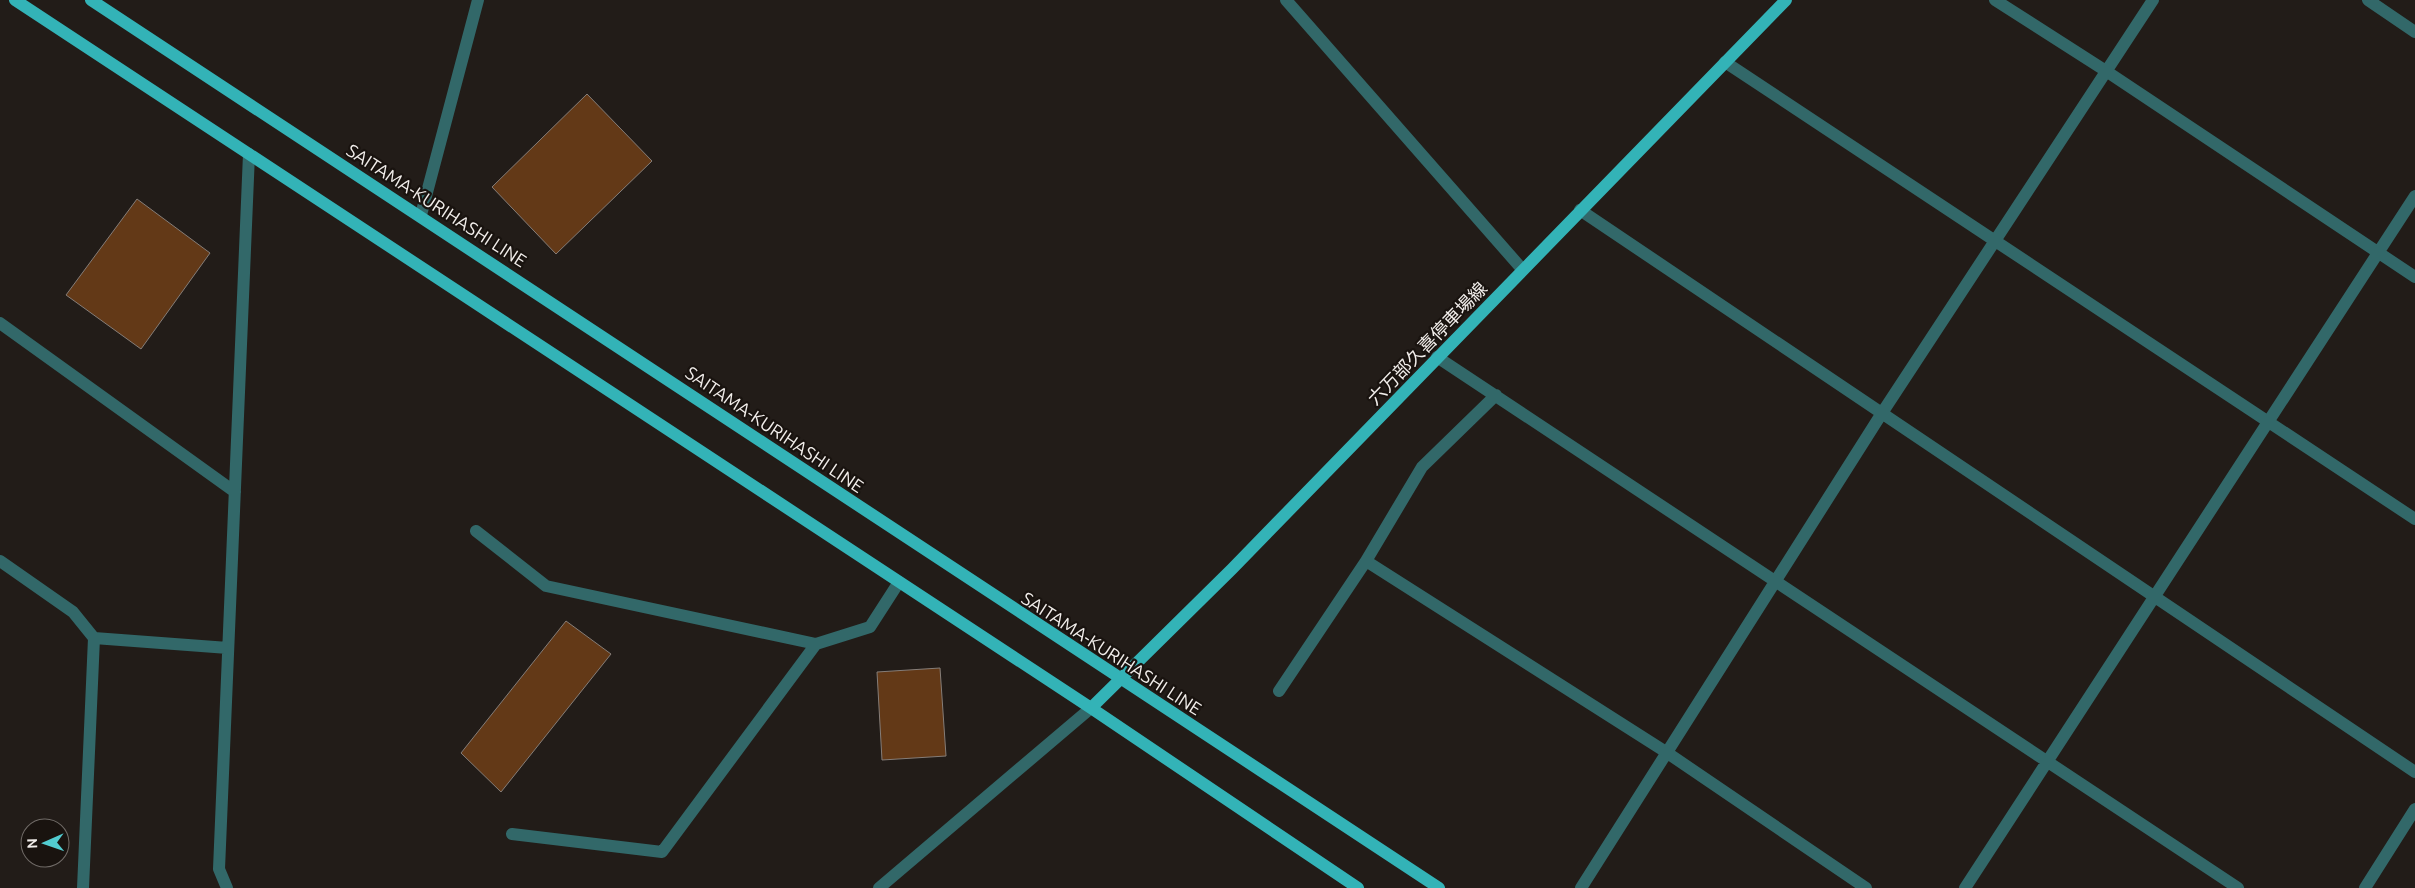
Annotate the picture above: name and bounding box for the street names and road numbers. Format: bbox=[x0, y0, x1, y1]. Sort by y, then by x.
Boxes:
street label: SAITAMA-KURIHASHI LINE bbox=[343, 139, 531, 271]
street label: 六万部久喜停車場線 bbox=[1364, 278, 1490, 408]
street label: SAITAMA-KURIHASHI LINE bbox=[682, 362, 868, 496]
street label: SAITAMA-KURIHASHI LINE bbox=[1018, 587, 1206, 719]

